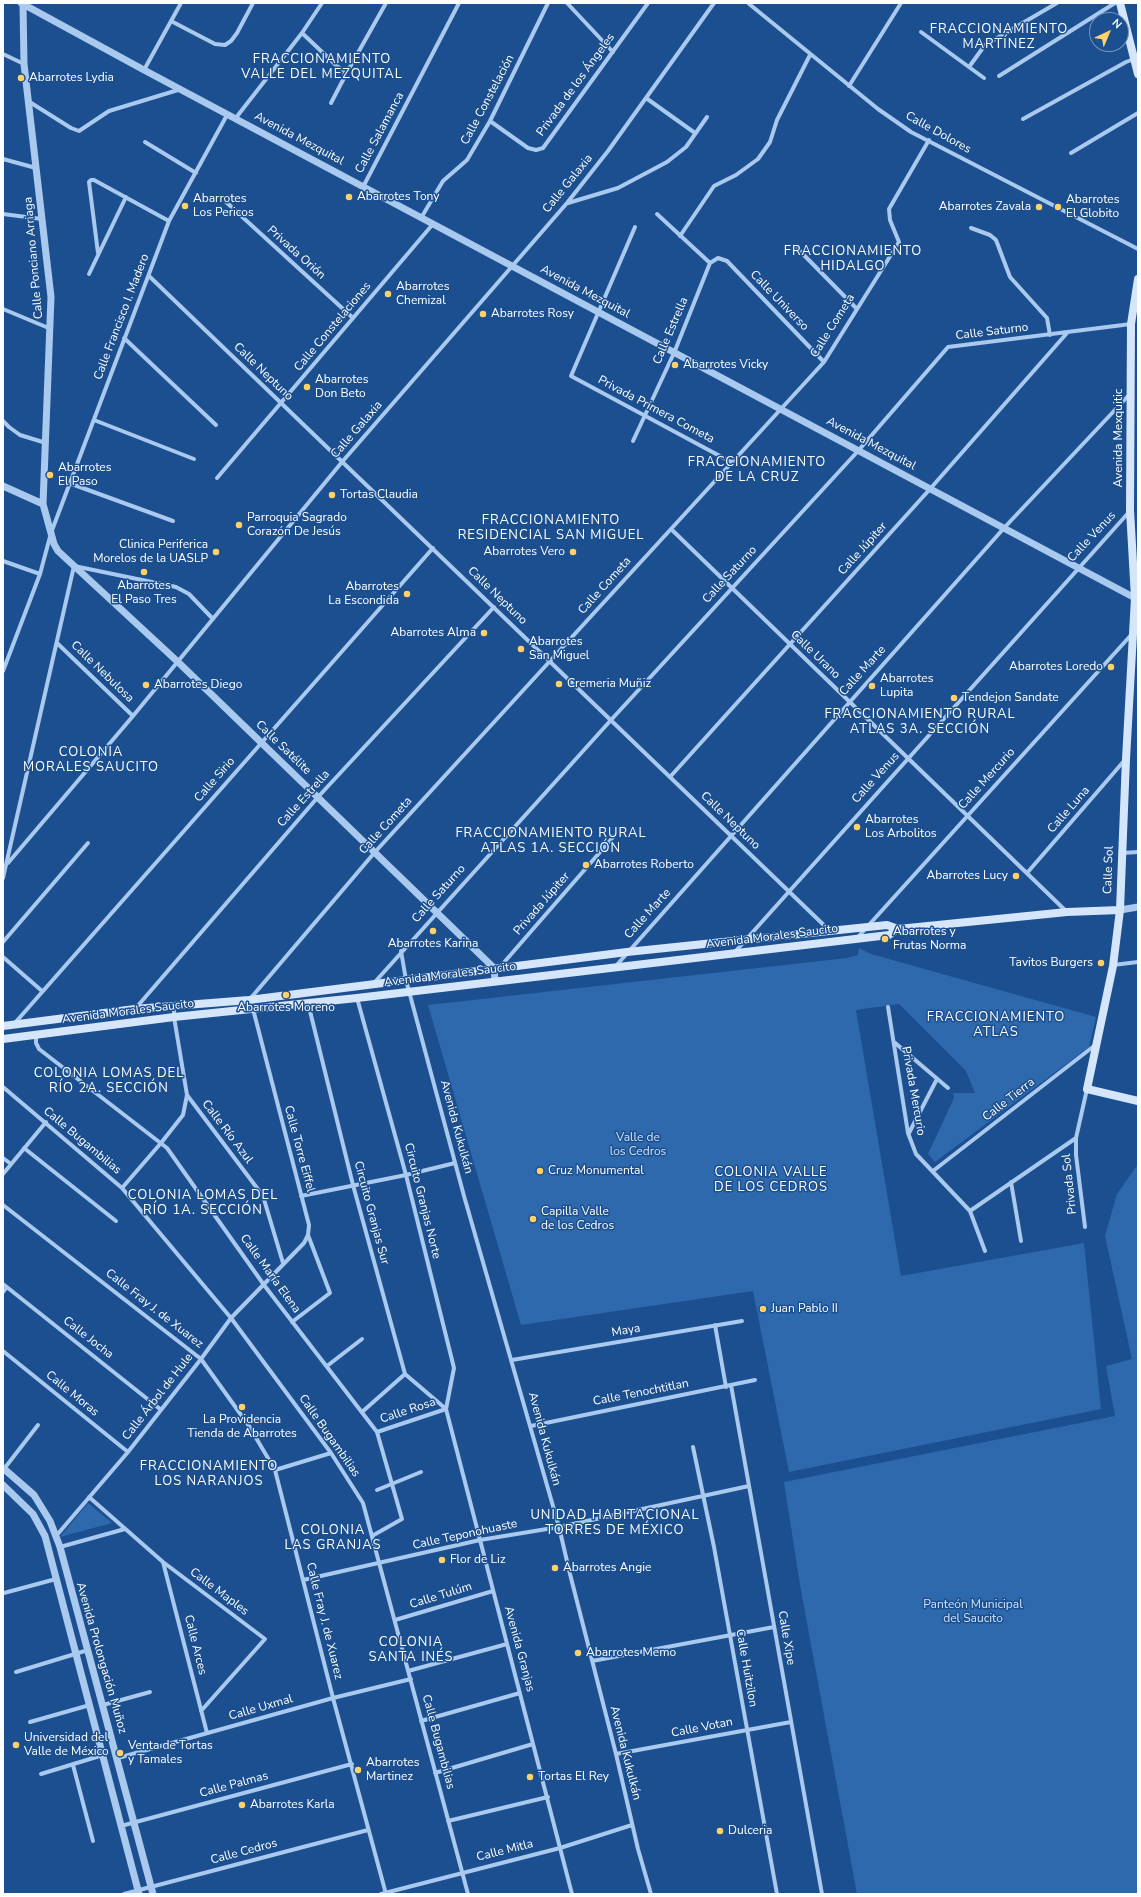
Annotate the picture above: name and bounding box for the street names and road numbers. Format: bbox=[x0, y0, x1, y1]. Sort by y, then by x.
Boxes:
street label: Privada de los Ángeles bbox=[534, 31, 618, 139]
street label: Calle Constelación bbox=[458, 53, 518, 147]
street label: Calle Salamanca bbox=[353, 90, 407, 176]
street label: Avenida Mezquital bbox=[252, 109, 346, 169]
street label: Calle Dolores bbox=[903, 109, 973, 157]
street label: Calle Galaxia bbox=[540, 152, 596, 216]
street label: Calle Ponciano Arriaga bbox=[21, 196, 47, 320]
street label: Privada Orión bbox=[264, 223, 328, 283]
street label: Calle Francisco I. Madero bbox=[91, 252, 153, 382]
street label: Avenida Mezquital bbox=[538, 262, 632, 322]
street label: Calle Universo bbox=[747, 268, 811, 334]
street label: Calle Constelaciones bbox=[291, 279, 375, 375]
street label: Calle Cometa bbox=[808, 292, 858, 360]
street label: Calle Estrella bbox=[650, 295, 692, 367]
street label: Calle Saturno bbox=[955, 320, 1029, 344]
street label: Calle Neptuno bbox=[230, 340, 296, 404]
street label: Privada Primera Cometa bbox=[595, 373, 717, 447]
street label: Avenida Mexquitic bbox=[1112, 389, 1126, 487]
street label: Calle Galaxia bbox=[328, 398, 386, 462]
street label: Avenida Mezquital bbox=[824, 414, 918, 474]
street label: Calle Venus bbox=[1065, 509, 1119, 565]
street label: Calle Júpiter bbox=[836, 520, 890, 578]
street label: Calle Saturno bbox=[700, 543, 760, 607]
street label: Calle Cometa bbox=[575, 554, 635, 618]
street label: Calle Neptuno bbox=[464, 564, 530, 628]
street label: Calle Urano bbox=[787, 628, 843, 682]
street label: Calle Nebulosa bbox=[67, 638, 137, 706]
street label: Calle Marte bbox=[837, 643, 889, 699]
street label: Calle Satélite bbox=[252, 718, 314, 778]
street label: Calle Mercurio bbox=[956, 745, 1018, 813]
street label: Calle Venus bbox=[849, 749, 903, 807]
street label: Calle Sirio bbox=[192, 755, 238, 805]
street label: Calle Estrella bbox=[275, 768, 333, 830]
street label: Calle Luna bbox=[1045, 784, 1093, 836]
street label: Calle Neptuno bbox=[697, 789, 763, 853]
street label: Calle Cometa bbox=[356, 794, 416, 858]
street label: Calle Sol bbox=[1101, 846, 1117, 894]
street label: Calle Saturno bbox=[409, 862, 469, 926]
street label: Privada Júpiter bbox=[511, 870, 573, 938]
street label: Calle Marte bbox=[622, 886, 674, 942]
street label: Avenida Morales Saucito bbox=[705, 922, 839, 952]
street label: Avenida Morales Saucito bbox=[383, 960, 517, 990]
street label: Avenida Morales Saucito bbox=[61, 997, 195, 1027]
street label: Privada Mercurio bbox=[898, 1045, 928, 1137]
street label: Calle Tierra bbox=[980, 1075, 1038, 1125]
street label: Avenida Kukulkán bbox=[437, 1079, 475, 1175]
street label: Calle Río Azul bbox=[198, 1097, 256, 1167]
street label: Calle Bugambilias bbox=[40, 1104, 124, 1178]
street label: Calle Torre Eiffel bbox=[281, 1104, 317, 1194]
street label: Circuito Granjas Norte bbox=[401, 1142, 443, 1260]
street label: Privada Sol bbox=[1060, 1153, 1080, 1215]
street label: Circuito Granjas Sur bbox=[350, 1160, 392, 1266]
street label: Calle María Elena bbox=[237, 1232, 303, 1316]
street label: Calle Fray J. de Xuarez bbox=[102, 1266, 206, 1352]
street label: Calle Jocha bbox=[60, 1314, 116, 1362]
street label: Maya bbox=[610, 1321, 642, 1341]
street label: Calle Árbol de Hule bbox=[120, 1351, 196, 1443]
street label: Calle Moras bbox=[43, 1368, 101, 1420]
street label: Calle Tenochtitlan bbox=[592, 1377, 690, 1409]
street label: Avenida Kukulkán bbox=[525, 1391, 563, 1487]
street label: Calle Bugambilias bbox=[295, 1392, 363, 1480]
street label: Calle Rosa bbox=[378, 1395, 438, 1427]
street label: Calle Teponohuaste bbox=[411, 1517, 519, 1553]
street label: Calle Fray J. de Xuarez bbox=[302, 1561, 346, 1681]
street label: Calle Maples bbox=[187, 1565, 251, 1619]
street label: Calle Tulúm bbox=[408, 1580, 474, 1612]
street label: Avenida Prolongación Muñoz bbox=[73, 1581, 129, 1735]
street label: Avenida Granjas bbox=[501, 1605, 537, 1693]
street label: Calle Xipe bbox=[774, 1610, 798, 1666]
street label: Calle Arces bbox=[181, 1614, 209, 1676]
street label: Calle Huitzilon bbox=[732, 1628, 760, 1708]
street label: Calle Uxmal bbox=[227, 1692, 295, 1724]
street label: Calle Bugambilias bbox=[418, 1693, 458, 1791]
street label: Avenida Kukulkán bbox=[606, 1704, 644, 1802]
street label: Calle Votan bbox=[670, 1715, 734, 1741]
street label: Calle Palmas bbox=[198, 1769, 270, 1801]
street label: Calle Cedros bbox=[209, 1836, 279, 1868]
street label: Calle Mitla bbox=[475, 1837, 535, 1865]

